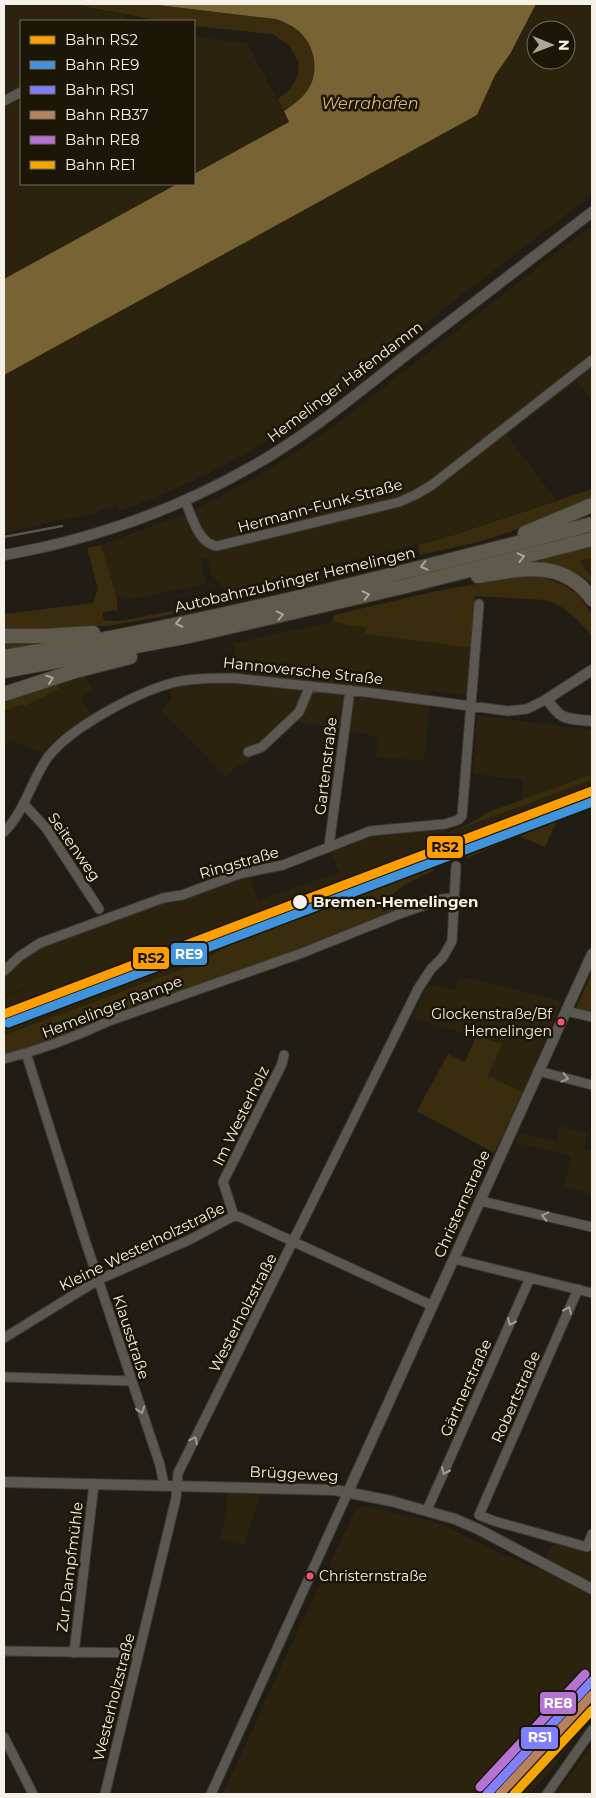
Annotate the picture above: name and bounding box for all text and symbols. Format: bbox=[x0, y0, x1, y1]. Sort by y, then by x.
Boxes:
legend bbox=[20, 20, 195, 185]
north arrow bbox=[526, 20, 576, 70]
text: Bahn RS2 bbox=[65, 30, 138, 49]
text: N bbox=[555, 39, 573, 51]
text: Bahn RE9 bbox=[65, 55, 139, 74]
text: Bahn RS1 bbox=[65, 80, 135, 99]
water label: Werrahafen bbox=[321, 94, 419, 113]
text: Bahn RB37 bbox=[65, 105, 149, 124]
text: Bahn RE8 bbox=[65, 130, 140, 149]
text: Bahn RE1 bbox=[65, 155, 136, 174]
street label: Hemelinger Hafendamm bbox=[263, 317, 426, 446]
street label: Hermann-Funk-Straße bbox=[235, 474, 405, 537]
street label: Autobahnzubringer Hemelingen bbox=[173, 543, 417, 616]
one-way arrow bbox=[517, 552, 526, 563]
one-way arrow bbox=[421, 561, 429, 571]
one-way arrow bbox=[362, 590, 371, 601]
one-way arrow bbox=[275, 610, 284, 621]
one-way arrow bbox=[174, 618, 183, 628]
street label: Hannoversche Straße bbox=[222, 653, 384, 688]
one-way arrow bbox=[45, 675, 54, 685]
street label: Gartenstraße bbox=[310, 716, 341, 816]
street label: Seitenweg bbox=[44, 809, 105, 885]
line badge: RS2 bbox=[426, 835, 464, 859]
text: RS2 bbox=[431, 838, 459, 856]
street label: Ringstraße bbox=[197, 842, 281, 883]
place label: Bremen-Hemelingen bbox=[313, 892, 478, 911]
marker: Bremen-Hemelingen bbox=[291, 893, 309, 911]
line badge: RE9 bbox=[170, 942, 208, 966]
text: RE9 bbox=[175, 945, 203, 963]
line badge: RS2 bbox=[132, 946, 170, 970]
text: RS2 bbox=[137, 949, 165, 967]
street label: Hemelinger Rampe bbox=[39, 971, 185, 1042]
place label: Glockenstraße/Bf Hemelingen bbox=[431, 1005, 553, 1040]
marker: Glockenstraße/Bf Hemelingen bbox=[556, 1017, 566, 1027]
street label: Im Westerholz bbox=[208, 1063, 273, 1169]
one-way arrow bbox=[561, 1072, 570, 1083]
street label: Christernstraße bbox=[429, 1147, 494, 1261]
street label: Kleine Westerholzstraße bbox=[56, 1198, 228, 1295]
one-way arrow bbox=[540, 1211, 549, 1222]
street label: Westerholzstraße bbox=[204, 1250, 281, 1375]
street label: Klausstraße bbox=[109, 1292, 154, 1381]
one-way arrow bbox=[562, 1306, 573, 1315]
one-way arrow bbox=[506, 1317, 517, 1326]
street label: Gärtnerstraße bbox=[436, 1336, 496, 1439]
street label: Robertstraße bbox=[487, 1348, 544, 1446]
one-way arrow bbox=[135, 1405, 145, 1414]
one-way arrow bbox=[188, 1437, 198, 1446]
street label: Brüggeweg bbox=[249, 1462, 339, 1485]
one-way arrow bbox=[440, 1466, 451, 1475]
street label: Zur Dampfmühle bbox=[52, 1501, 87, 1633]
place label: Christernstraße bbox=[319, 1567, 427, 1585]
marker: Christernstraße bbox=[305, 1571, 315, 1581]
street label: Westerholzstraße bbox=[88, 1631, 139, 1763]
line badge: RE8 bbox=[539, 1691, 577, 1715]
text: RE8 bbox=[544, 1694, 572, 1712]
line badge: RS1 bbox=[520, 1726, 559, 1750]
text: RS1 bbox=[528, 1728, 552, 1746]

